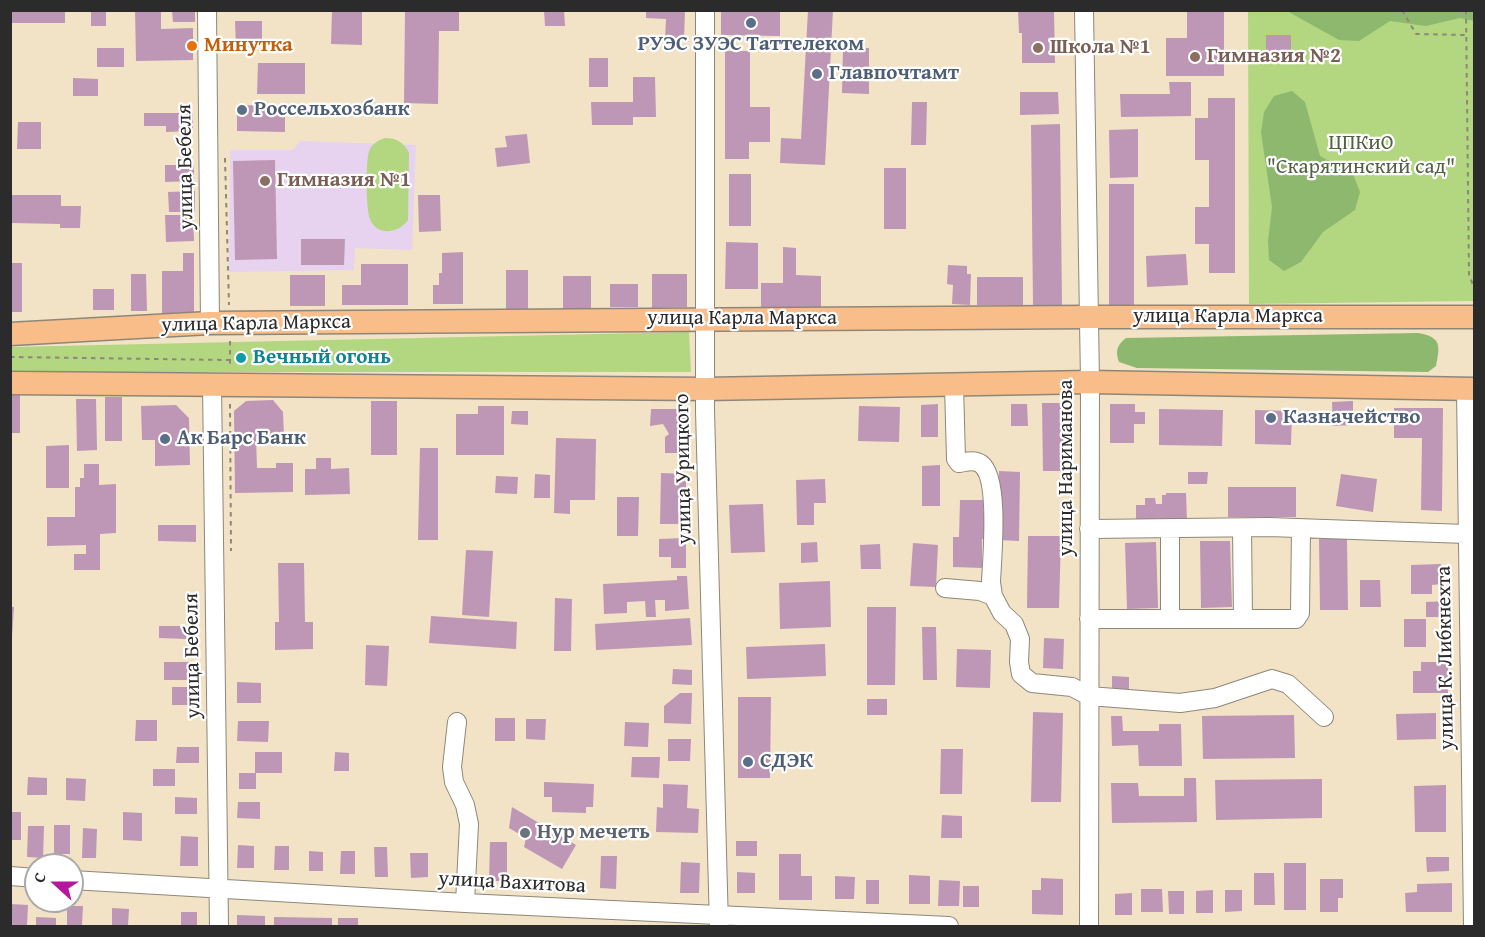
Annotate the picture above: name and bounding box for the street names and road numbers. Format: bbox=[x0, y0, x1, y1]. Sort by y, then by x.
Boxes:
street label: улица Бебеля bbox=[172, 104, 200, 230]
street label: улица Карла Маркса bbox=[1133, 304, 1323, 330]
street label: улица Карла Маркса bbox=[647, 306, 837, 332]
street label: улица Карла Маркса bbox=[161, 310, 351, 338]
street label: улица Нариманова bbox=[1054, 379, 1080, 557]
street label: улица Урицкого bbox=[670, 393, 698, 545]
street label: улица К. Либкнехта bbox=[1432, 566, 1460, 750]
street label: улица Бебеля bbox=[179, 593, 207, 719]
street label: улица Вахитова bbox=[438, 867, 586, 899]

